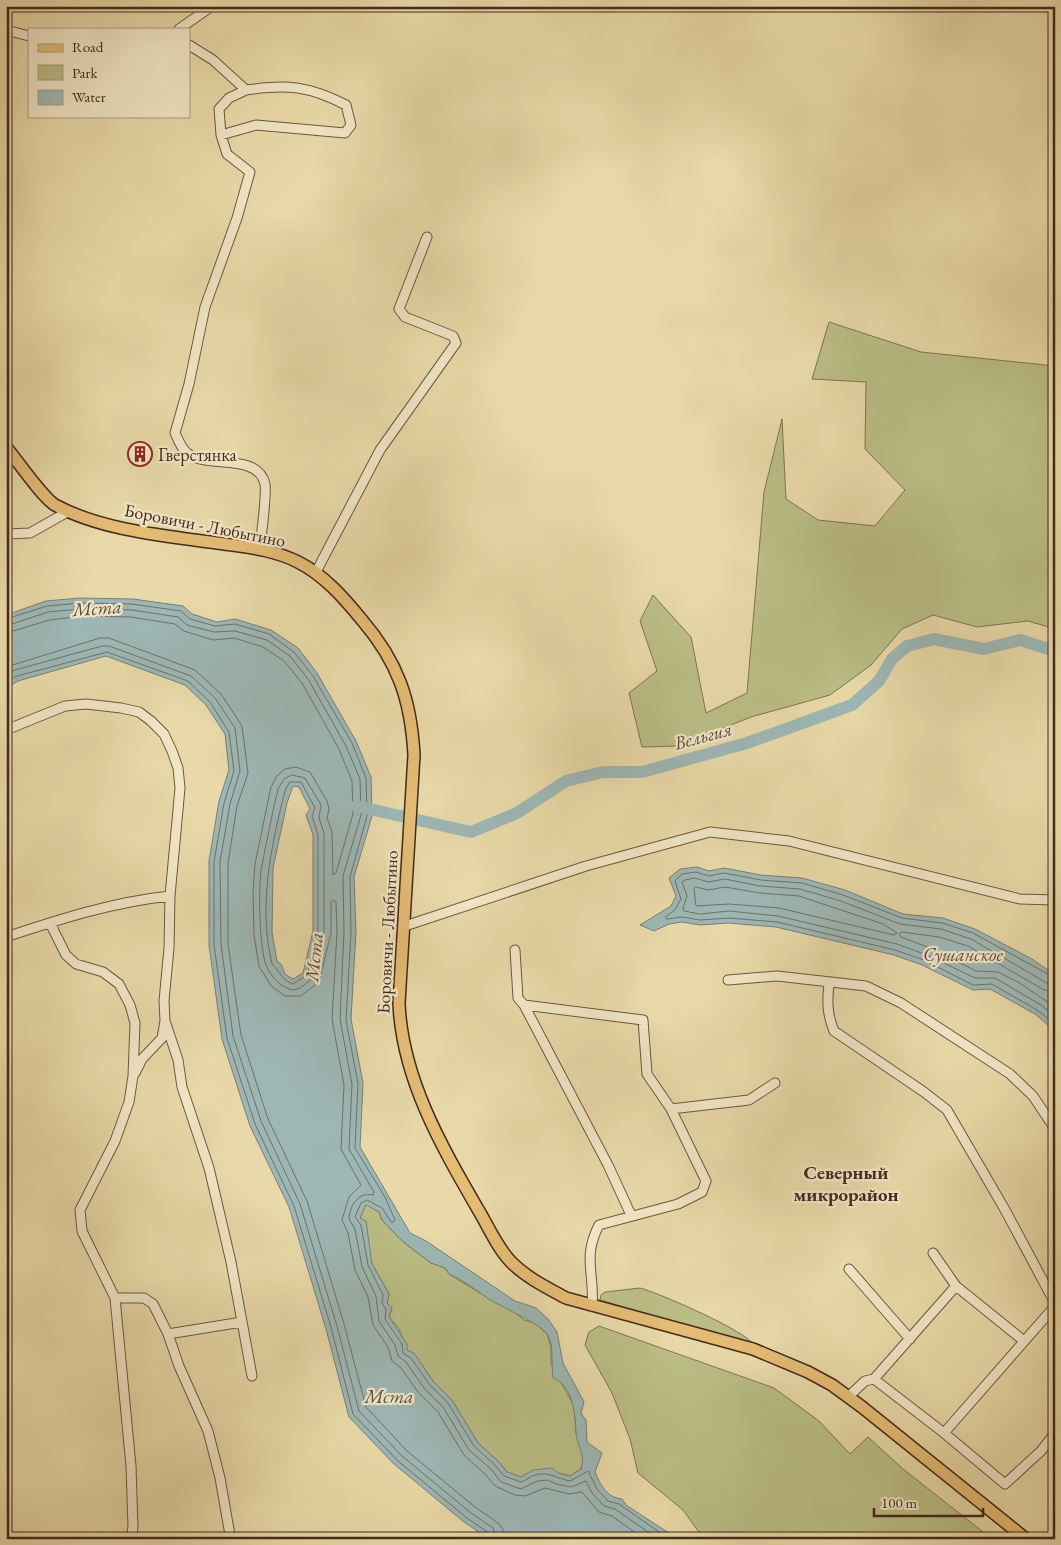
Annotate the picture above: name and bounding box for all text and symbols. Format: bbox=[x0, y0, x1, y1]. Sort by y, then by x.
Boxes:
legend bbox=[28, 28, 190, 118]
text: Road bbox=[72, 37, 104, 56]
text: Park bbox=[72, 63, 99, 82]
text: Water bbox=[72, 87, 106, 106]
building icon: Гверстянка bbox=[127, 441, 153, 467]
place label: Гверстянка bbox=[158, 443, 238, 466]
street label: Боровичи - Любытино bbox=[122, 498, 288, 552]
water label: Мста bbox=[71, 594, 122, 622]
water label: Вельгия bbox=[670, 716, 735, 756]
street label: Боровичи - Любытино bbox=[371, 849, 403, 1014]
water label: Мста bbox=[299, 931, 329, 984]
water label: Сушанское bbox=[923, 942, 1003, 967]
district label: Северный микрорайон bbox=[794, 1160, 898, 1207]
water label: Мста bbox=[363, 1384, 414, 1409]
scale bar bbox=[874, 1485, 982, 1517]
text: 100 m bbox=[881, 1493, 918, 1512]

